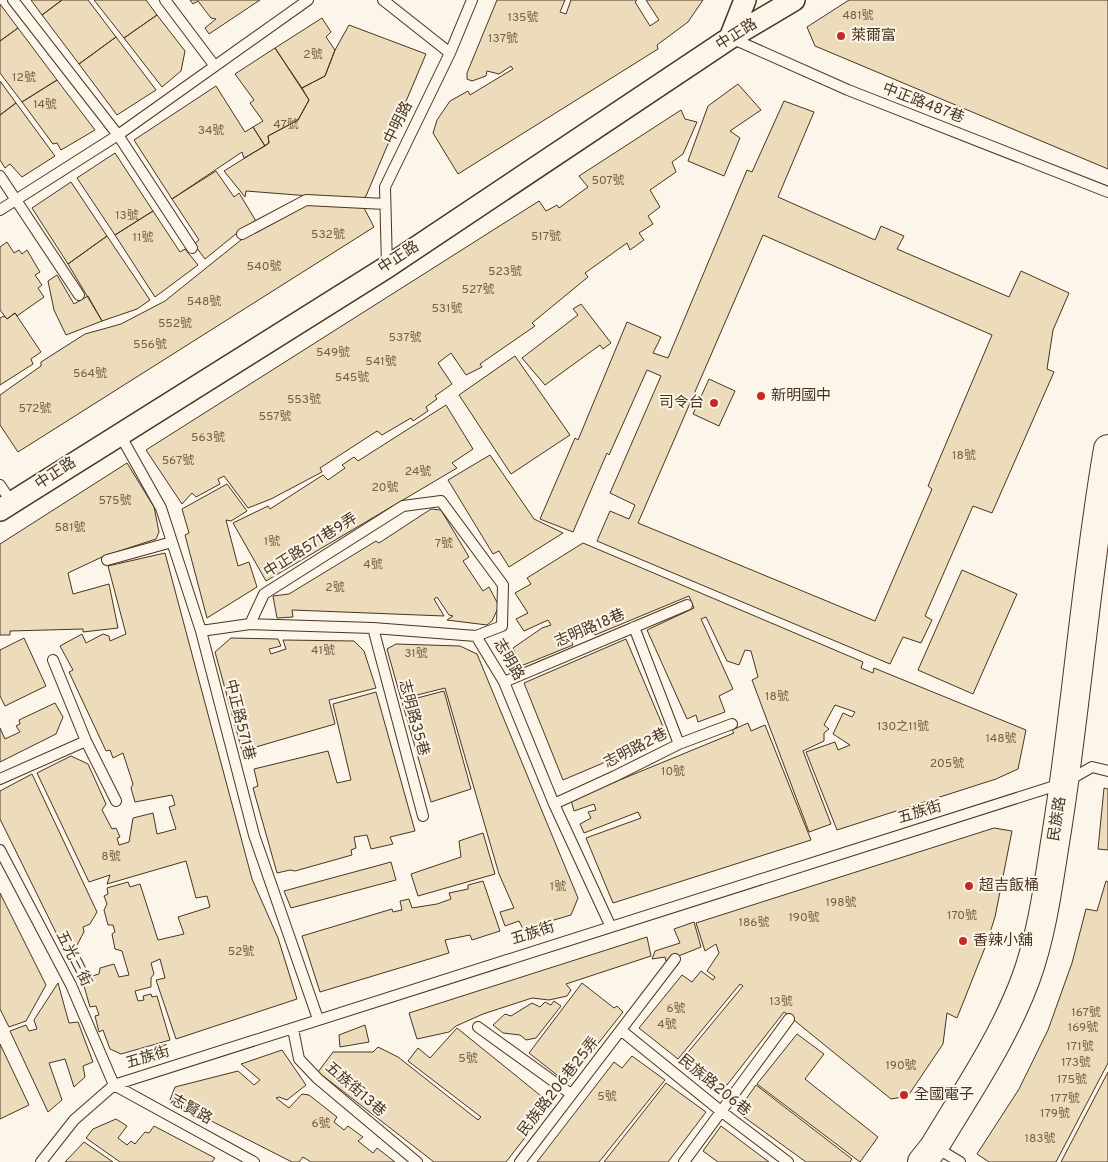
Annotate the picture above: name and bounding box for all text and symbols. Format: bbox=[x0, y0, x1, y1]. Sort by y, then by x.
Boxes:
house number: 481號 bbox=[842, 8, 874, 24]
house number: 135號 bbox=[507, 10, 539, 26]
street label: 中正路 bbox=[713, 15, 761, 55]
place label: 萊爾富 bbox=[851, 27, 896, 46]
marker: 萊爾富 bbox=[835, 30, 847, 42]
house number: 137號 bbox=[488, 31, 518, 47]
house number: 2號 bbox=[303, 47, 323, 63]
house number: 12號 bbox=[12, 70, 36, 86]
street label: 中正路487巷 bbox=[879, 80, 967, 128]
house number: 14號 bbox=[33, 97, 57, 113]
street label: 中明路 bbox=[381, 99, 417, 147]
house number: 47號 bbox=[273, 117, 299, 133]
house number: 34號 bbox=[198, 123, 224, 139]
house number: 507號 bbox=[591, 173, 625, 189]
house number: 13號 bbox=[115, 208, 139, 224]
house number: 532號 bbox=[311, 227, 345, 243]
house number: 517號 bbox=[531, 229, 561, 245]
house number: 11號 bbox=[133, 230, 153, 246]
street label: 中正路 bbox=[375, 238, 423, 278]
house number: 540號 bbox=[247, 259, 281, 275]
house number: 523號 bbox=[488, 264, 522, 280]
house number: 527號 bbox=[462, 282, 494, 298]
house number: 548號 bbox=[187, 294, 221, 310]
house number: 531號 bbox=[431, 301, 463, 317]
house number: 552號 bbox=[158, 316, 192, 332]
house number: 537號 bbox=[389, 330, 421, 346]
house number: 556號 bbox=[133, 337, 167, 353]
house number: 549號 bbox=[316, 345, 350, 361]
house number: 541號 bbox=[365, 354, 397, 370]
house number: 564號 bbox=[73, 366, 107, 382]
house number: 545號 bbox=[335, 370, 369, 386]
place label: 新明國中 bbox=[771, 387, 831, 406]
marker: 新明國中 bbox=[755, 390, 767, 402]
house number: 553號 bbox=[287, 392, 321, 408]
place label: 司令台 bbox=[659, 394, 704, 413]
marker: 司令台 bbox=[708, 397, 720, 409]
house number: 572號 bbox=[19, 401, 51, 417]
house number: 557號 bbox=[258, 409, 292, 425]
house number: 563號 bbox=[191, 430, 225, 446]
house number: 18號 bbox=[952, 448, 976, 464]
house number: 567號 bbox=[162, 453, 194, 469]
street label: 中正路 bbox=[32, 454, 80, 494]
house number: 24號 bbox=[405, 464, 431, 480]
house number: 20號 bbox=[371, 480, 399, 496]
house number: 575號 bbox=[98, 493, 132, 509]
street label: 中正路571巷9弄 bbox=[261, 510, 361, 582]
house number: 581號 bbox=[54, 520, 86, 536]
house number: 1號 bbox=[264, 534, 280, 550]
house number: 7號 bbox=[435, 536, 453, 552]
house number: 4號 bbox=[363, 557, 383, 573]
house number: 2號 bbox=[325, 580, 345, 596]
street label: 志明路18巷 bbox=[552, 606, 628, 652]
street label: 志明路 bbox=[489, 636, 527, 684]
house number: 41號 bbox=[311, 643, 335, 659]
house number: 31號 bbox=[404, 646, 428, 662]
street label: 中正路571巷 bbox=[220, 678, 258, 762]
street label: 志明路35巷 bbox=[394, 678, 432, 758]
house number: 18號 bbox=[765, 689, 789, 705]
house number: 130之11號 bbox=[877, 719, 929, 735]
street label: 志明路2巷 bbox=[601, 725, 671, 773]
house number: 148號 bbox=[985, 731, 1017, 747]
house number: 205號 bbox=[930, 756, 964, 772]
house number: 10號 bbox=[661, 764, 685, 780]
street label: 民族路 bbox=[1045, 795, 1071, 843]
street label: 五族街 bbox=[896, 797, 944, 829]
house number: 8號 bbox=[101, 849, 121, 865]
place label: 超吉飯桶 bbox=[979, 877, 1039, 896]
house number: 1號 bbox=[550, 879, 566, 895]
marker: 超吉飯桶 bbox=[963, 880, 975, 892]
house number: 198號 bbox=[826, 895, 856, 911]
house number: 170號 bbox=[947, 908, 977, 924]
house number: 190號 bbox=[788, 910, 820, 926]
house number: 186號 bbox=[739, 915, 769, 931]
street label: 五族街 bbox=[509, 918, 557, 950]
street label: 五光三街 bbox=[51, 928, 95, 990]
place label: 香辣小舖 bbox=[973, 931, 1033, 951]
marker: 香辣小舖 bbox=[957, 935, 969, 947]
house number: 52號 bbox=[228, 944, 254, 960]
house number: 13號 bbox=[769, 994, 793, 1010]
house number: 6號 bbox=[666, 1001, 686, 1017]
house number: 167號 bbox=[1071, 1005, 1101, 1021]
house number: 4號 bbox=[657, 1017, 677, 1033]
house number: 169號 bbox=[1068, 1020, 1098, 1036]
street label: 民族路206巷25弄 bbox=[514, 1033, 604, 1141]
house number: 171號 bbox=[1066, 1039, 1094, 1055]
street label: 五族街 bbox=[124, 1042, 172, 1074]
house number: 5號 bbox=[458, 1051, 478, 1067]
street label: 民族路206巷 bbox=[674, 1051, 754, 1121]
house number: 173號 bbox=[1061, 1055, 1091, 1071]
street label: 五族街13巷 bbox=[321, 1058, 389, 1122]
house number: 190號 bbox=[885, 1058, 917, 1074]
house number: 175號 bbox=[1057, 1072, 1087, 1088]
place label: 全國電子 bbox=[914, 1086, 974, 1105]
house number: 5號 bbox=[597, 1089, 617, 1105]
marker: 全國電子 bbox=[898, 1089, 910, 1101]
street label: 志賢路 bbox=[167, 1091, 215, 1129]
house number: 177號 bbox=[1050, 1091, 1080, 1107]
house number: 179號 bbox=[1040, 1106, 1070, 1122]
house number: 6號 bbox=[311, 1116, 331, 1132]
house number: 183號 bbox=[1024, 1131, 1056, 1147]

